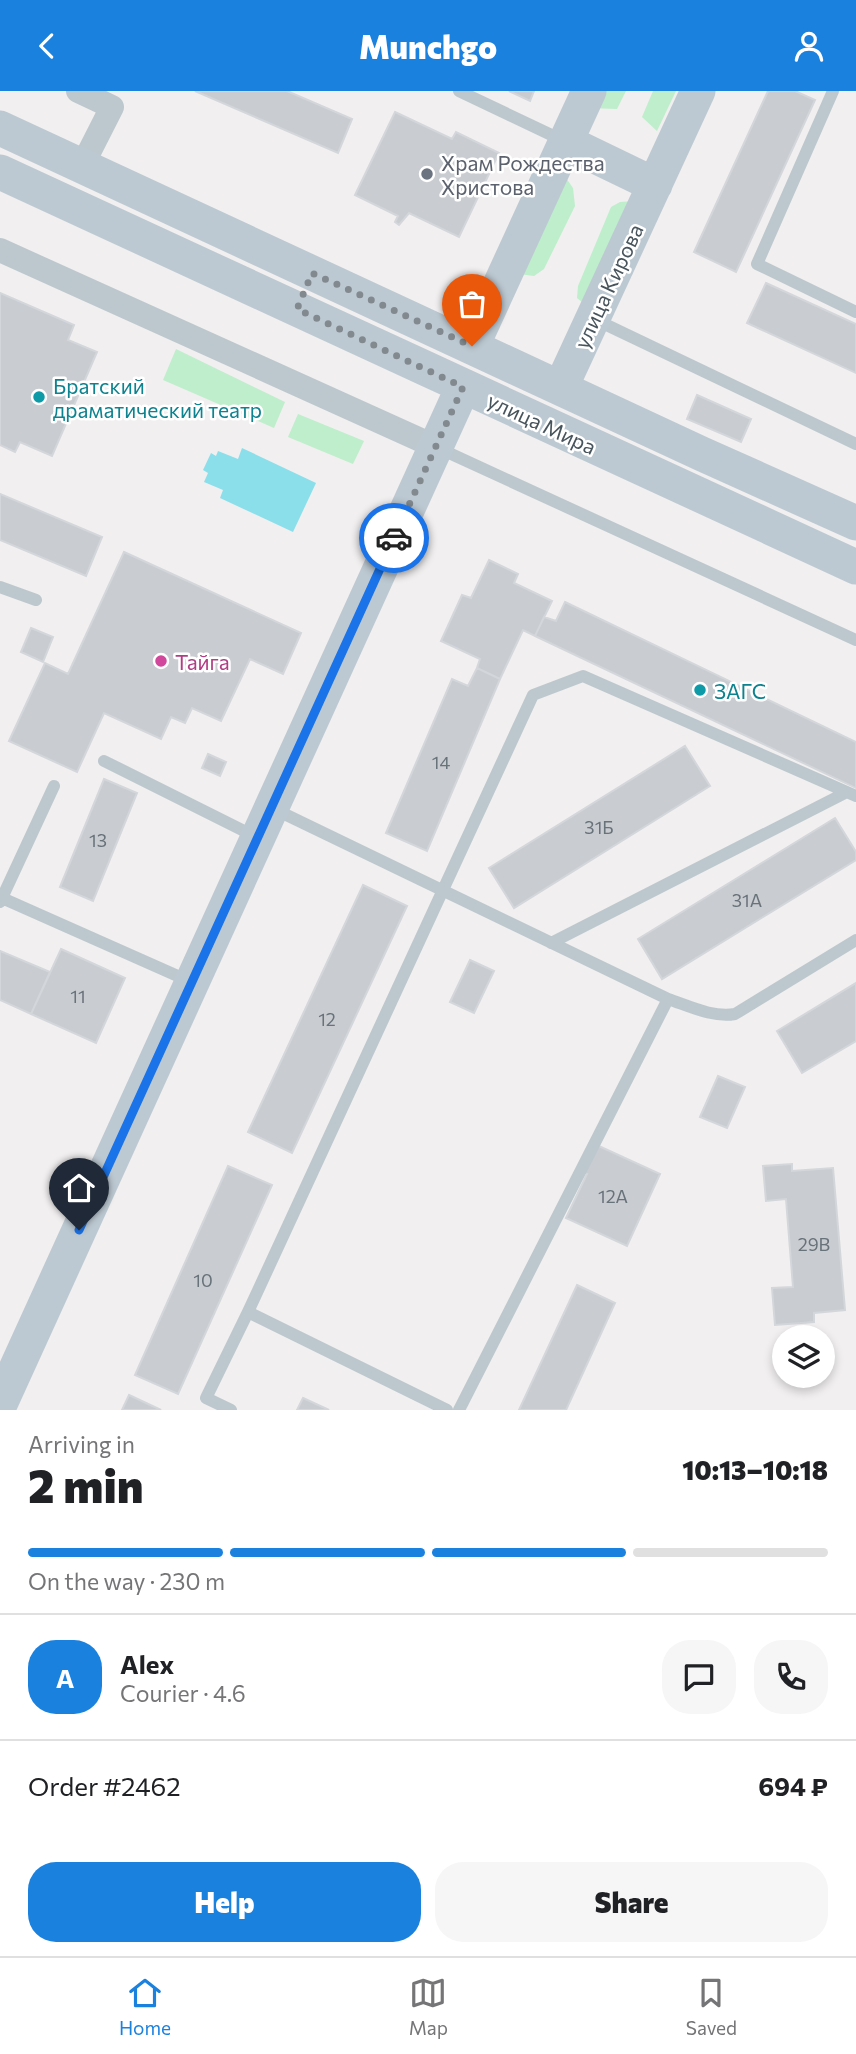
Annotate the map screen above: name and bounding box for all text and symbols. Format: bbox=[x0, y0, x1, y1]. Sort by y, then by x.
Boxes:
text: Munchgo bbox=[359, 26, 497, 66]
icon: back bbox=[28, 27, 66, 65]
icon: person bbox=[790, 27, 828, 65]
place label: Храм Рождества Христова bbox=[441, 150, 605, 199]
marker: Храм Рождества Христова bbox=[419, 166, 435, 182]
street label: улица Кирова bbox=[568, 220, 648, 352]
pin bbox=[442, 274, 502, 346]
icon: bag bbox=[453, 285, 491, 323]
place label: Братский драматический театр bbox=[53, 373, 262, 422]
street label: улица Мира bbox=[484, 387, 600, 459]
marker: Братский драматический театр bbox=[31, 389, 47, 405]
courier bbox=[359, 503, 429, 573]
icon: car bbox=[375, 519, 413, 557]
place label: Тайга bbox=[175, 649, 230, 674]
marker: Тайга bbox=[153, 653, 169, 669]
place label: ЗАГС bbox=[714, 678, 766, 703]
marker: ЗАГС bbox=[692, 682, 708, 698]
house number: 14 bbox=[432, 751, 450, 773]
house number: 31Б bbox=[584, 816, 614, 838]
house number: 13 bbox=[89, 829, 107, 851]
house number: 31А bbox=[732, 889, 762, 911]
house number: 11 bbox=[70, 985, 86, 1007]
house number: 12 bbox=[318, 1008, 336, 1030]
pin bbox=[49, 1158, 109, 1230]
icon: home bbox=[60, 1169, 98, 1207]
house number: 12А bbox=[598, 1185, 628, 1207]
house number: 29В bbox=[798, 1233, 830, 1255]
house number: 10 bbox=[193, 1269, 213, 1291]
map controls bbox=[772, 1325, 835, 1388]
button: layers bbox=[772, 1325, 835, 1388]
text: Arriving in bbox=[28, 1430, 135, 1458]
text: 10:13–10:18 bbox=[682, 1454, 828, 1485]
text: 2 min bbox=[28, 1456, 144, 1512]
text: On the way · 230 m bbox=[28, 1567, 225, 1595]
button: chat bbox=[662, 1640, 736, 1714]
button: phone bbox=[754, 1640, 828, 1714]
text: Alex bbox=[120, 1648, 174, 1679]
text: A bbox=[56, 1662, 74, 1693]
text: Courier · 4.6 bbox=[120, 1679, 246, 1707]
text: Order #2462 bbox=[28, 1770, 181, 1801]
text: 694 ₽ bbox=[758, 1770, 828, 1801]
button: Help bbox=[28, 1862, 421, 1942]
button: Share bbox=[435, 1862, 828, 1942]
tab: Home bbox=[119, 1974, 171, 2039]
tab: Map bbox=[409, 1974, 448, 2039]
tab: Saved bbox=[686, 1974, 737, 2039]

